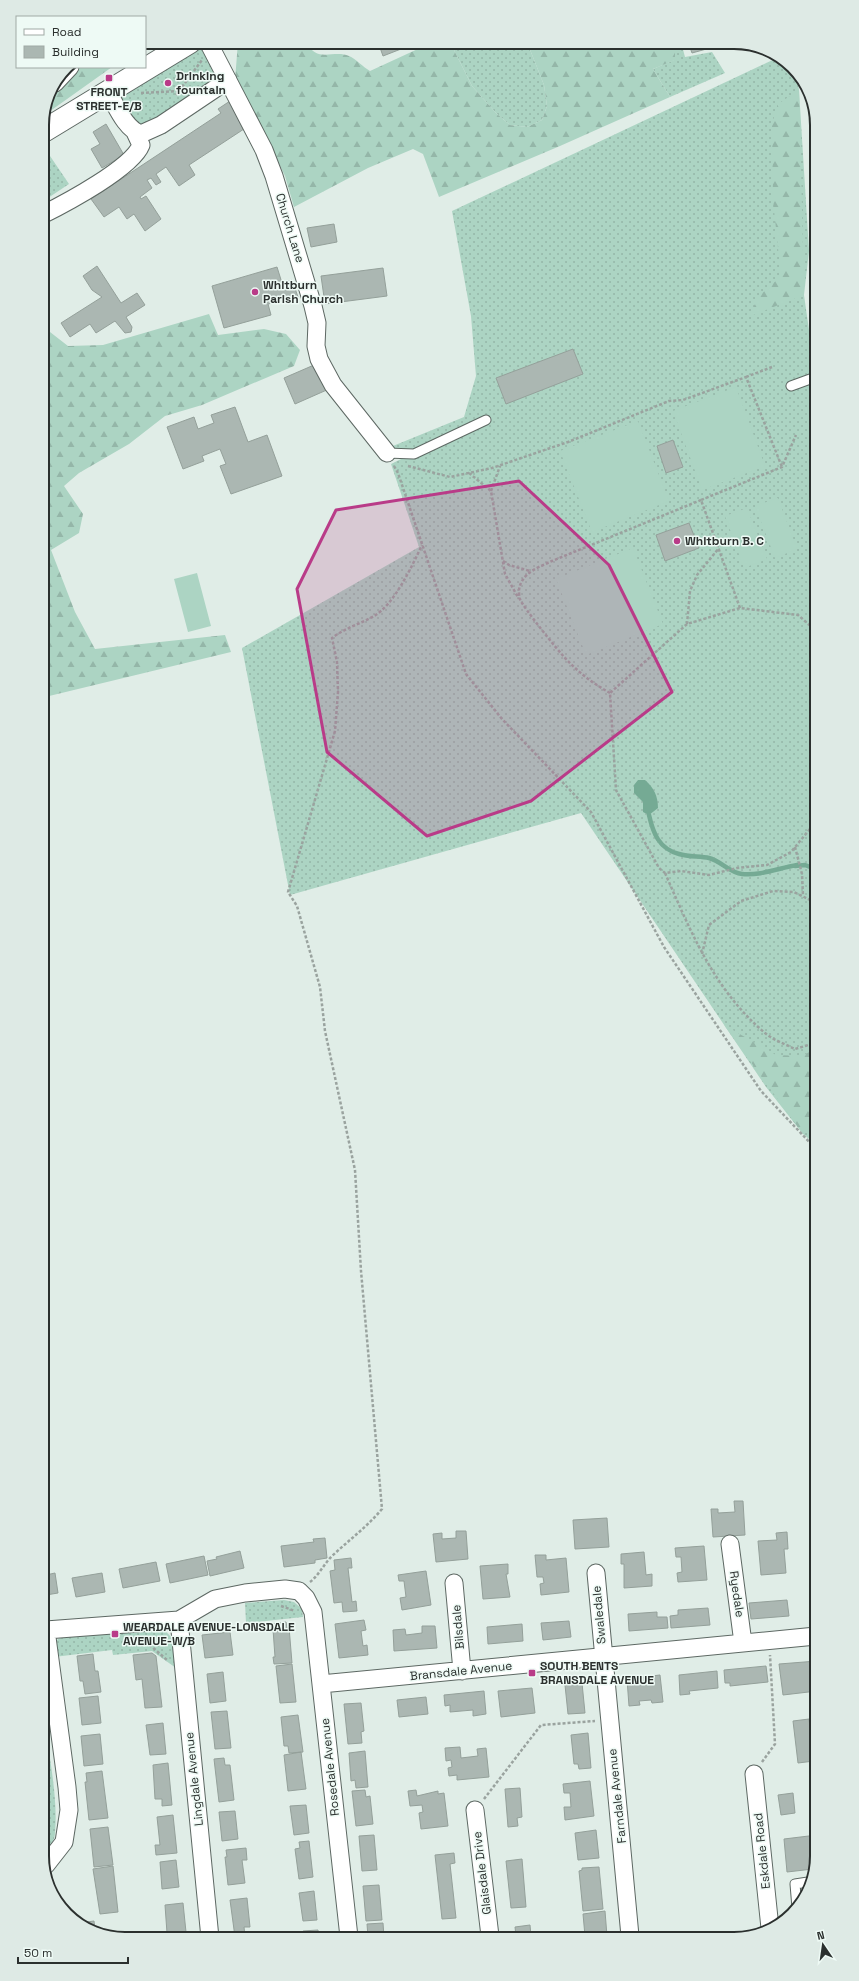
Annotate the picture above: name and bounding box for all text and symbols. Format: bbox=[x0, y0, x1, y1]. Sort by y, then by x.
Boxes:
legend bbox=[16, 16, 146, 68]
text: Road bbox=[52, 24, 81, 40]
text: Building bbox=[52, 44, 99, 60]
place label: Drinking fountain bbox=[176, 68, 226, 98]
marker: FRONT STREET-E/B bbox=[104, 73, 114, 83]
marker: Drinking fountain bbox=[163, 78, 173, 88]
place label: FRONT STREET-E/B bbox=[76, 84, 142, 114]
street label: Church Lane bbox=[272, 191, 308, 265]
place label: Whitburn Parish Church bbox=[263, 277, 343, 307]
marker: Whitburn Parish Church bbox=[250, 287, 260, 297]
place label: Whitburn B. C bbox=[685, 533, 764, 549]
marker: Whitburn B. C bbox=[672, 536, 682, 546]
street label: Ryedale bbox=[726, 1570, 748, 1618]
street label: Swaledale bbox=[588, 1585, 610, 1645]
street label: Bilsdale bbox=[448, 1604, 468, 1650]
place label: WEARDALE AVENUE-LONSDALE AVENUE-W/B bbox=[123, 1619, 295, 1649]
marker: WEARDALE AVENUE-LONSDALE AVENUE-W/B bbox=[110, 1629, 120, 1639]
street label: Bransdale Avenue bbox=[409, 1658, 513, 1684]
place label: SOUTH BENTS BRANSDALE AVENUE bbox=[540, 1658, 654, 1688]
marker: SOUTH BENTS BRANSDALE AVENUE bbox=[527, 1668, 537, 1678]
street label: Rosedale Avenue bbox=[317, 1717, 343, 1817]
street label: Lingdale Avenue bbox=[181, 1731, 207, 1827]
street label: Farndale Avenue bbox=[604, 1748, 630, 1844]
street label: Eskdale Road bbox=[750, 1812, 774, 1890]
street label: Glaisdale Drive bbox=[469, 1831, 495, 1915]
north arrow bbox=[803, 1925, 843, 1965]
text: N bbox=[816, 1928, 826, 1943]
scale bar bbox=[18, 1939, 128, 1965]
text: 50 m bbox=[24, 1945, 52, 1961]

